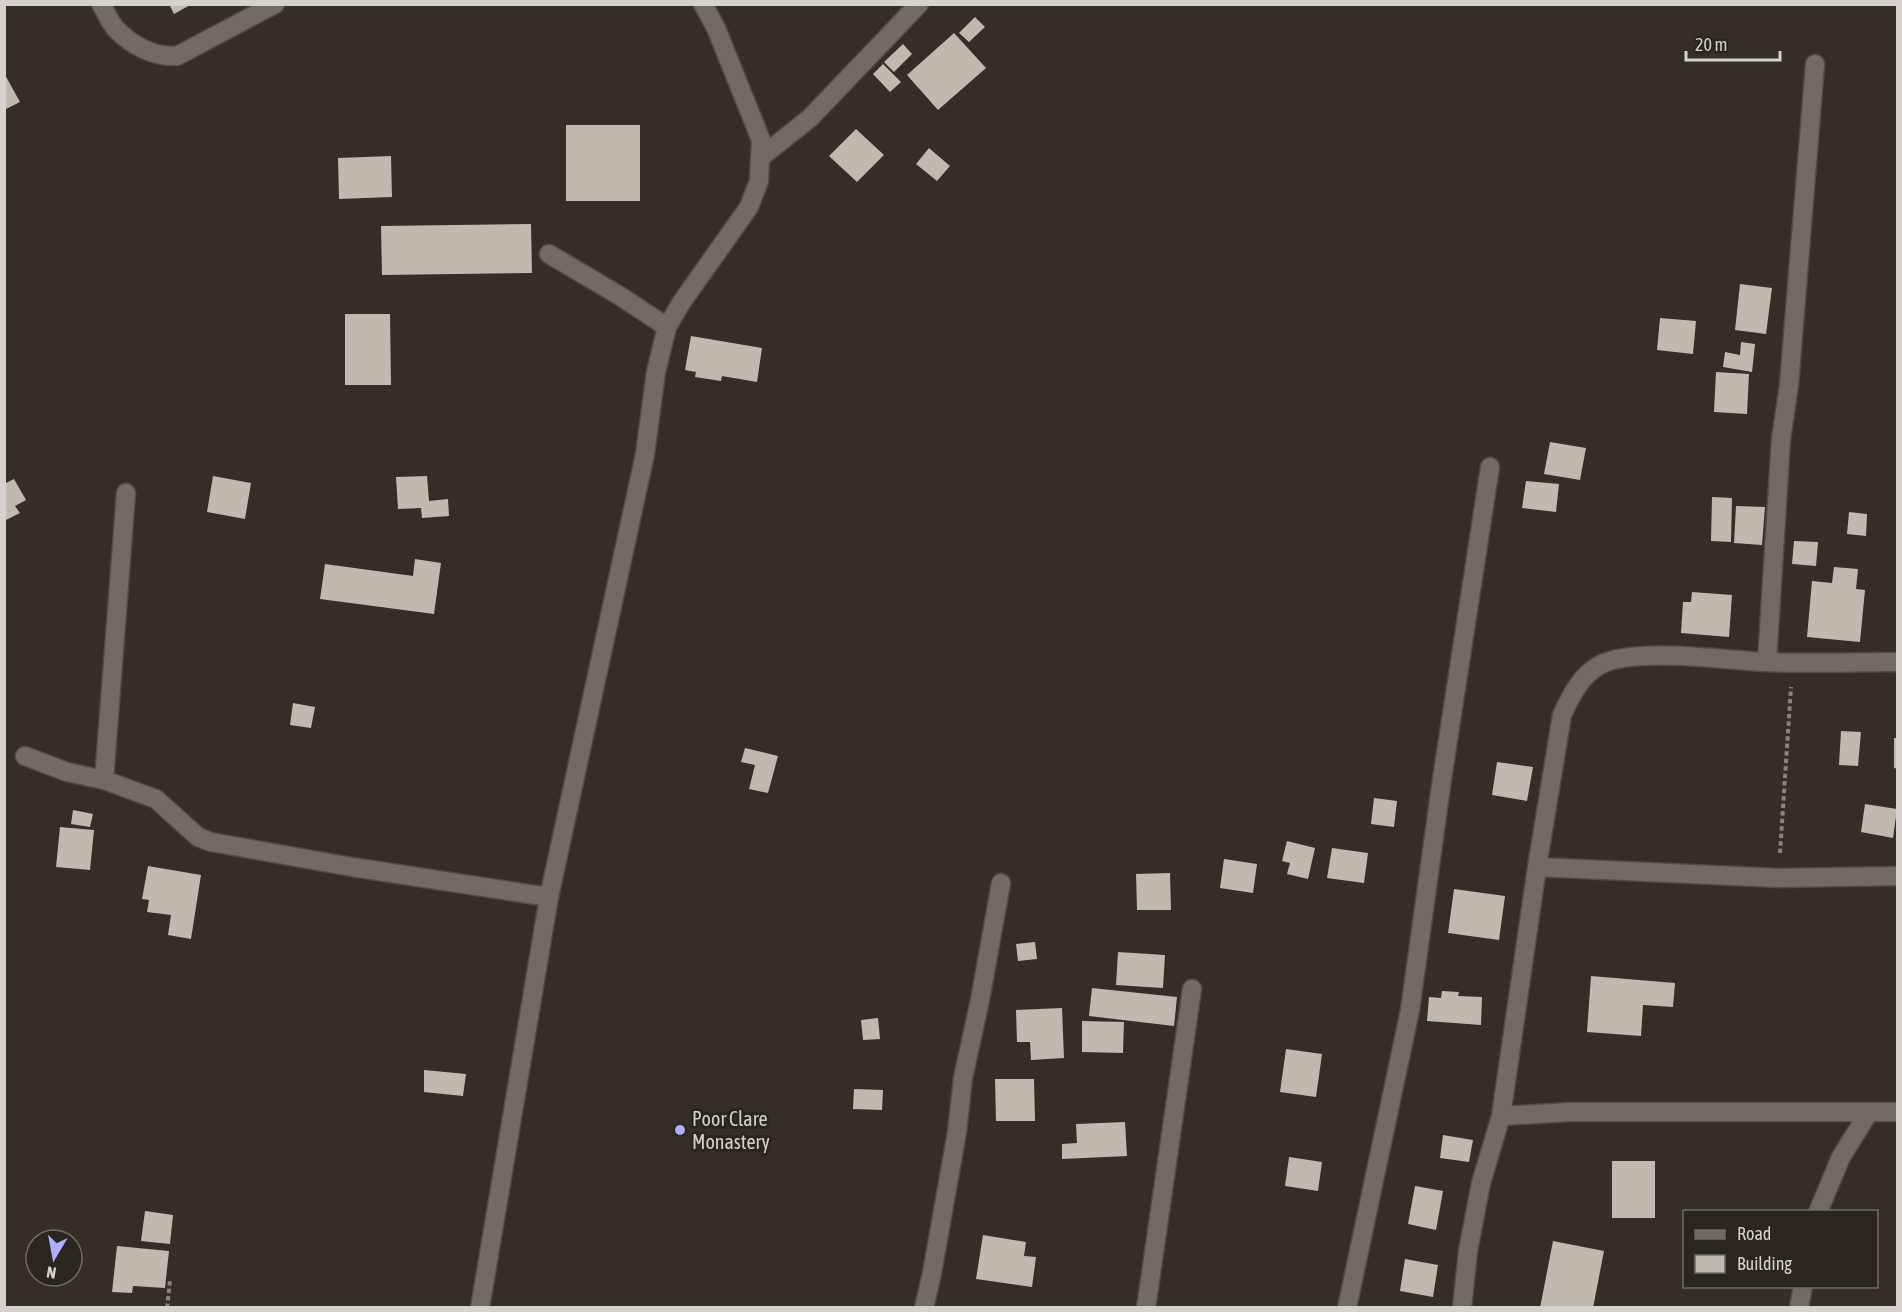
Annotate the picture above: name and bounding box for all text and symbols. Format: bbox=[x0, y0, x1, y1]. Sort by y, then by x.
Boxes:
scale bar bbox=[1686, 24, 1780, 62]
text: 20 m bbox=[1695, 34, 1727, 55]
place label: Poor Clare Monastery bbox=[692, 1107, 770, 1153]
marker: Poor Clare Monastery bbox=[673, 1123, 687, 1137]
legend bbox=[1683, 1210, 1878, 1288]
text: Road bbox=[1737, 1223, 1771, 1244]
north arrow bbox=[24, 1228, 84, 1288]
text: Building bbox=[1737, 1253, 1792, 1274]
text: N bbox=[45, 1263, 58, 1282]

